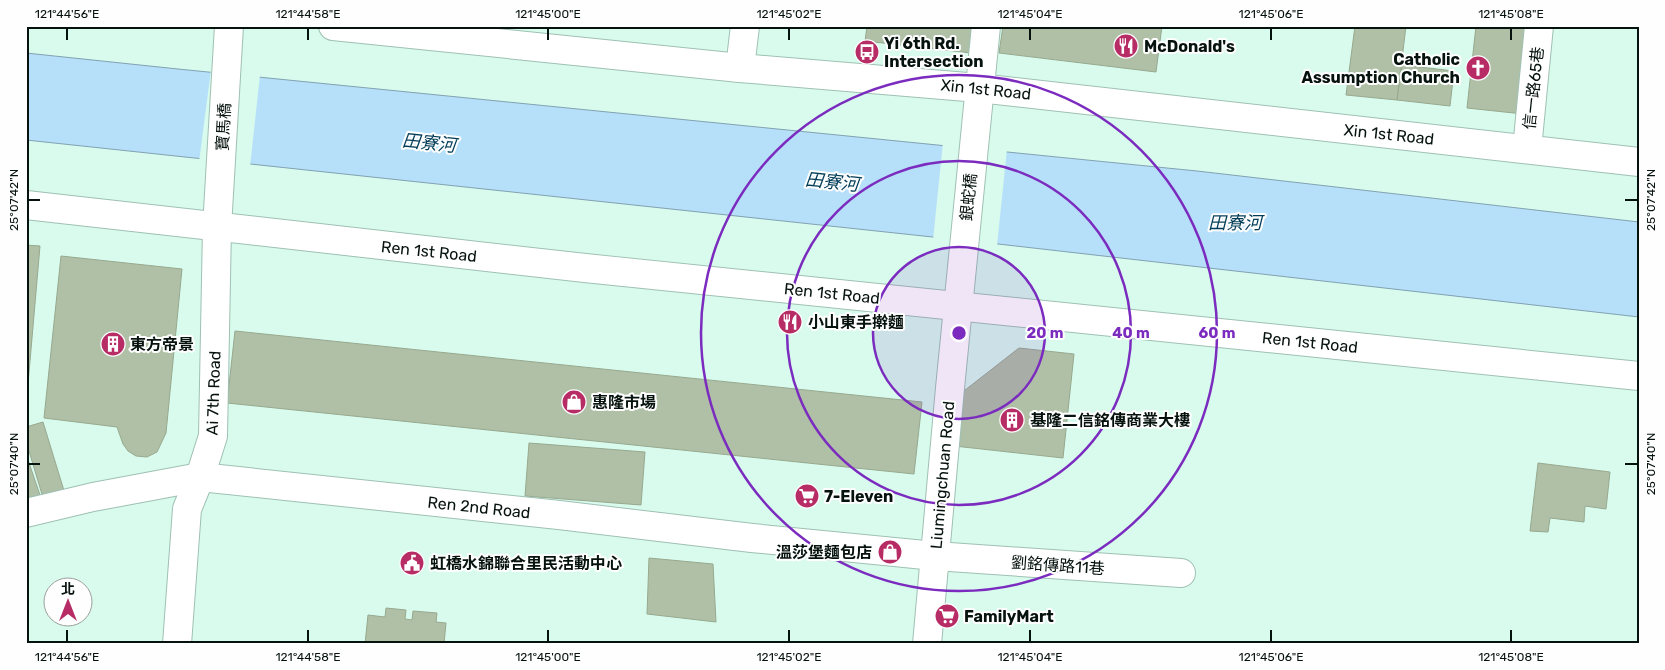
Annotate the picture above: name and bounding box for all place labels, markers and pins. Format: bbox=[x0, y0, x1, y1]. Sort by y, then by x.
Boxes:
restaurant icon: McDonald's bbox=[1113, 33, 1139, 59]
place label: Yi 6th Rd. Intersection bbox=[884, 34, 984, 71]
place label: McDonald's bbox=[1144, 37, 1235, 56]
bus stop icon: Yi 6th Rd. Intersection bbox=[854, 39, 880, 65]
place label: Catholic Assumption Church bbox=[1301, 50, 1460, 87]
church icon: Catholic Assumption Church bbox=[1465, 55, 1491, 81]
restaurant icon: 小山東手擀麵 bbox=[777, 309, 803, 335]
place label: 小山東手擀麵 bbox=[808, 313, 904, 332]
centre of rings bbox=[950, 324, 968, 342]
building icon: 東方帝景 bbox=[100, 331, 126, 357]
place label: 東方帝景 bbox=[130, 335, 194, 354]
shop icon: 惠隆市場 bbox=[561, 389, 587, 415]
place label: 惠隆市場 bbox=[592, 393, 656, 412]
building icon: 基隆二信銘傳商業大樓 bbox=[999, 407, 1025, 433]
place label: 基隆二信銘傳商業大樓 bbox=[1030, 411, 1190, 430]
supermarket icon: 7-Eleven bbox=[794, 483, 820, 509]
place label: 7-Eleven bbox=[824, 487, 893, 506]
shop icon: 溫莎堡麵包店 bbox=[877, 539, 903, 565]
place label: 溫莎堡麵包店 bbox=[776, 543, 872, 562]
public building icon: 虹橋水錦聯合里民活動中心 bbox=[399, 550, 425, 576]
place label: 虹橋水錦聯合里民活動中心 bbox=[430, 554, 622, 573]
supermarket icon: FamilyMart bbox=[934, 603, 960, 629]
place label: FamilyMart bbox=[964, 607, 1054, 626]

